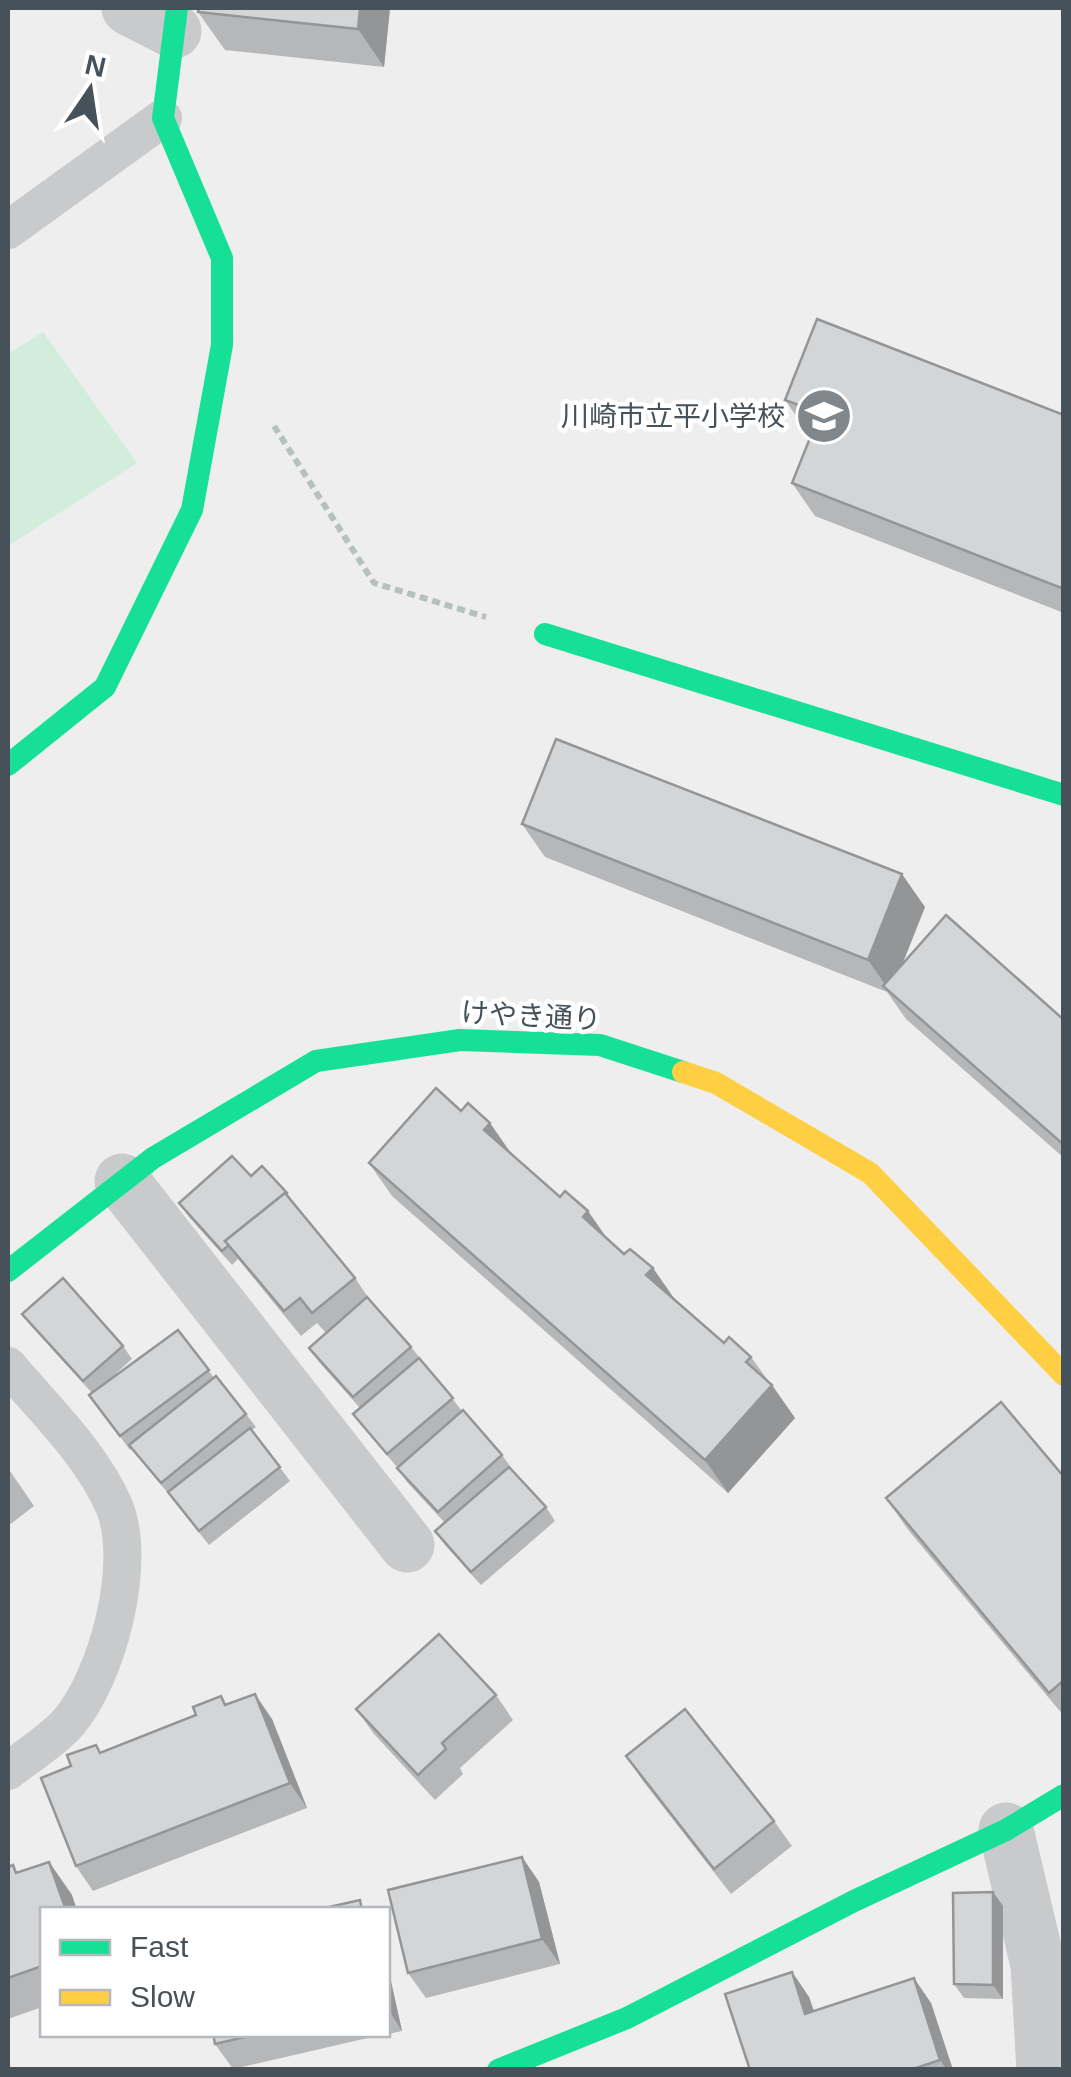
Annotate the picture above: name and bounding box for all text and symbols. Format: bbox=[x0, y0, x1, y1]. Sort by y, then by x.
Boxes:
north arrow bbox=[40, 40, 140, 140]
text: N bbox=[82, 49, 109, 84]
school or university icon: 川崎市立平小学校 bbox=[794, 386, 854, 446]
place label: 川崎市立平小学校 bbox=[561, 401, 785, 432]
street label: けやき通り bbox=[460, 997, 602, 1035]
legend bbox=[40, 1907, 390, 2037]
text: Fast bbox=[130, 1930, 189, 1963]
text: Slow bbox=[130, 1980, 195, 2013]

